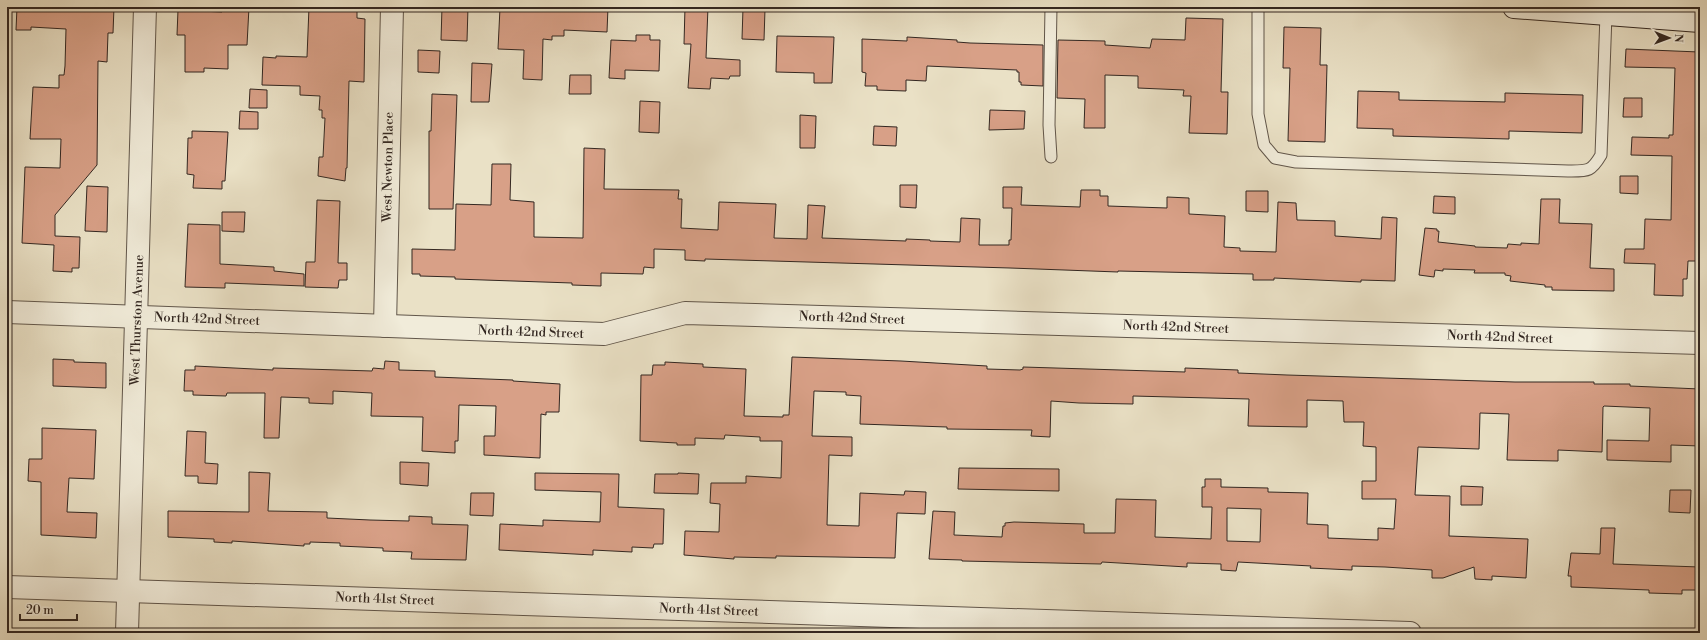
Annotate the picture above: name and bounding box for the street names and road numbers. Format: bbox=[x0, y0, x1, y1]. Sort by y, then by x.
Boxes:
street label: West Newton Place bbox=[379, 111, 397, 223]
street label: West Thurston Avenue bbox=[127, 254, 147, 387]
street label: North 42nd Street bbox=[799, 308, 906, 328]
street label: North 42nd Street bbox=[154, 309, 261, 329]
street label: North 42nd Street bbox=[1123, 317, 1230, 337]
street label: North 42nd Street bbox=[478, 322, 585, 342]
street label: North 42nd Street bbox=[1447, 327, 1554, 347]
street label: North 41st Street bbox=[335, 589, 435, 609]
street label: North 41st Street bbox=[659, 600, 759, 620]

